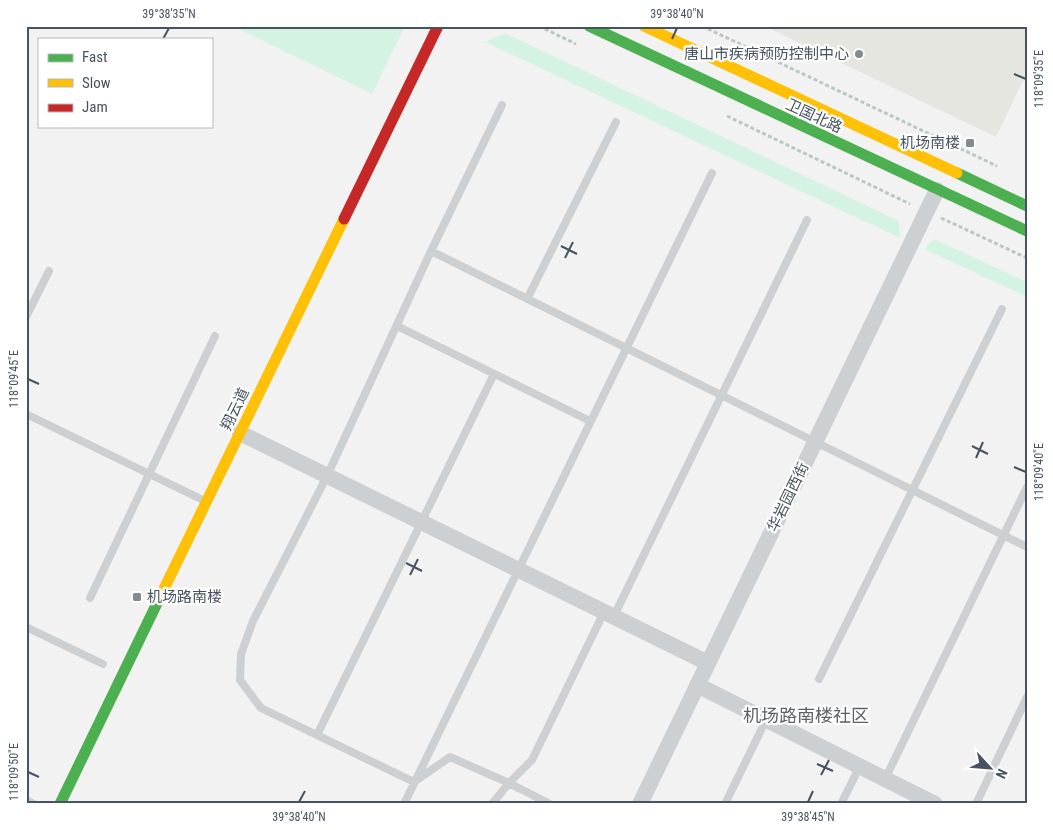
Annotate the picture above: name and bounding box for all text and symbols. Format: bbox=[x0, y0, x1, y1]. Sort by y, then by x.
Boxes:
text: 39°38'35"N bbox=[142, 7, 196, 21]
text: 39°38'40"N bbox=[650, 7, 704, 21]
legend bbox=[38, 38, 212, 128]
place label: 唐山市疾病预防控制中心 bbox=[684, 45, 849, 63]
text: Fast bbox=[82, 48, 107, 66]
marker: 唐山市疾病预防控制中心 bbox=[853, 48, 865, 60]
text: 118°09'35"E bbox=[1032, 50, 1046, 108]
text: Slow bbox=[82, 74, 111, 92]
street label: 卫国北路 bbox=[783, 95, 845, 137]
text: Jam bbox=[82, 98, 108, 116]
place label: 机场南楼 bbox=[900, 134, 960, 152]
marker: 机场南楼 bbox=[964, 137, 976, 149]
text: 118°09'45"E bbox=[7, 350, 21, 408]
street label: 翔云道 bbox=[217, 385, 253, 433]
text: 118°09'40"E bbox=[1032, 443, 1046, 501]
street label: 华岩园西街 bbox=[763, 459, 813, 535]
place label: 机场路南楼 bbox=[147, 588, 222, 606]
marker: 机场路南楼 bbox=[131, 591, 143, 603]
district label: 机场路南楼社区 bbox=[743, 705, 869, 726]
north arrow bbox=[966, 742, 1016, 792]
text: 118°09'50"E bbox=[7, 743, 21, 801]
text: N bbox=[993, 766, 1011, 781]
text: 39°38'40"N bbox=[272, 810, 326, 824]
text: 39°38'45"N bbox=[781, 810, 835, 824]

